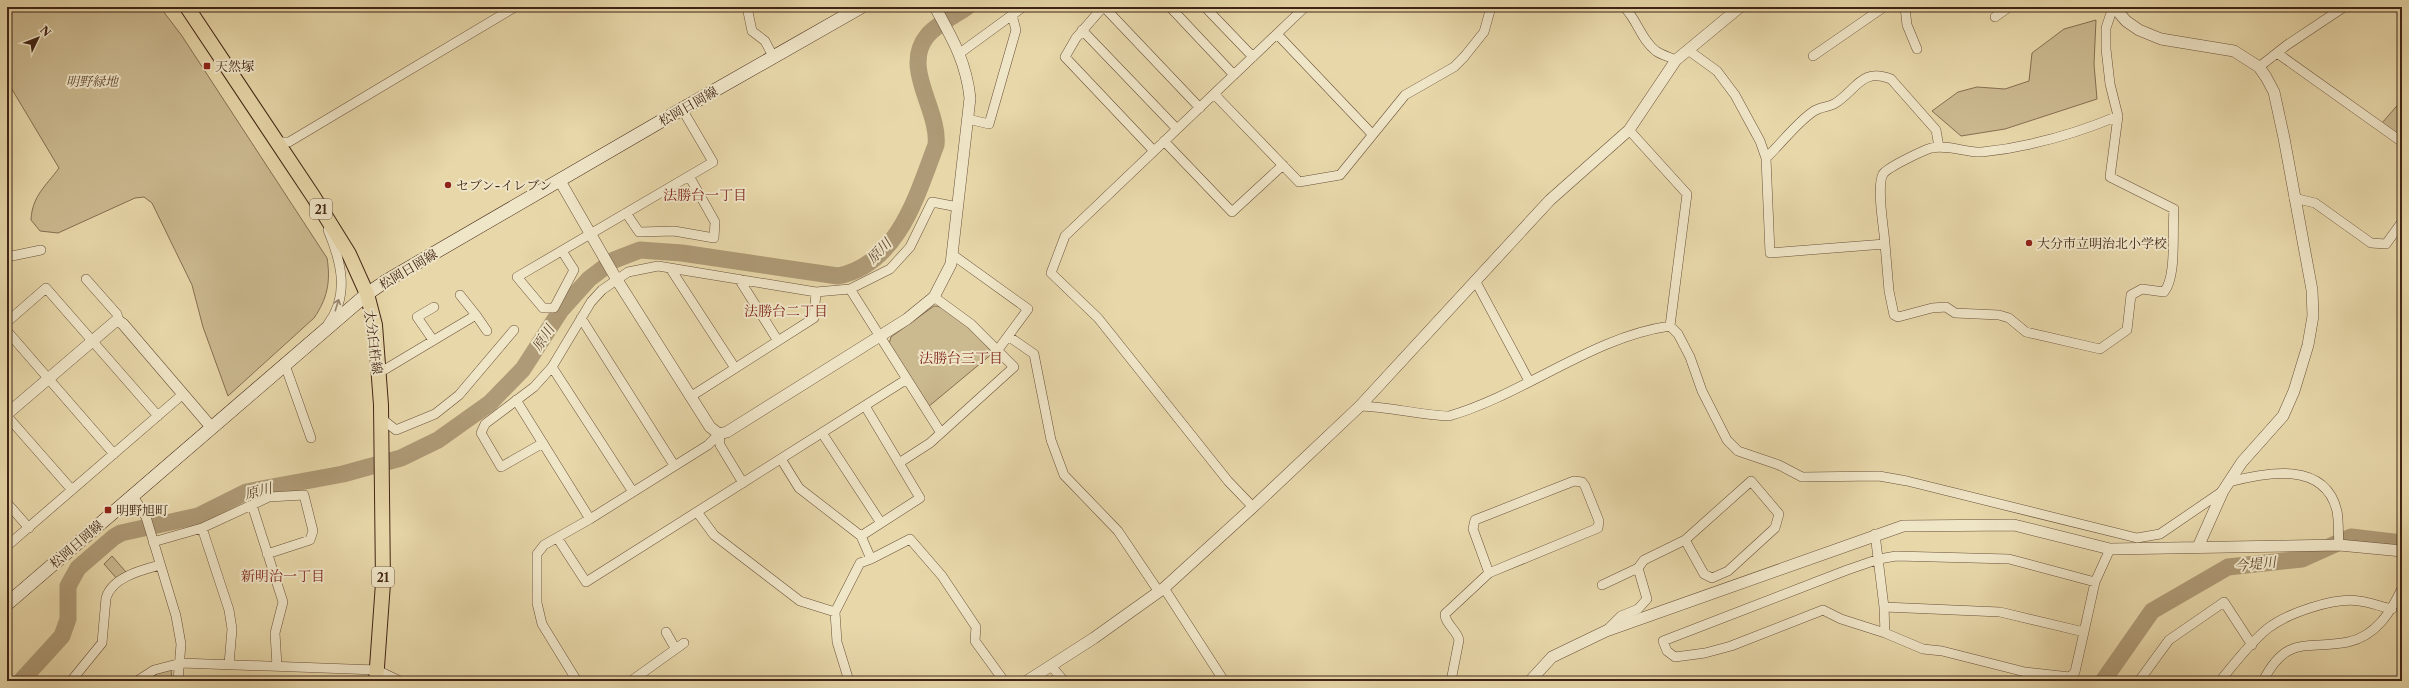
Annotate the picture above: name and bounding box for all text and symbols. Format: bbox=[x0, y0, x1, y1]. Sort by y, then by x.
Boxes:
north arrow bbox=[18, 18, 58, 58]
text: N bbox=[37, 23, 54, 40]
place label: 天然塚 bbox=[215, 58, 254, 74]
marker: 天然塚 bbox=[202, 61, 212, 71]
park label: 明野緑地 bbox=[66, 73, 120, 89]
street label: 松岡日岡線 bbox=[656, 83, 720, 129]
place label: セブン-イレブン bbox=[456, 177, 552, 193]
marker: セブン-イレブン bbox=[443, 180, 453, 190]
district label: 法勝台一丁目 bbox=[663, 186, 747, 204]
road number: 21 bbox=[310, 199, 332, 219]
water label: 原川 bbox=[863, 233, 897, 267]
place label: 大分市立明治北小学校 bbox=[2037, 235, 2167, 251]
marker: 大分市立明治北小学校 bbox=[2024, 238, 2034, 248]
street label: 松岡日岡線 bbox=[376, 245, 440, 293]
one-way arrow bbox=[334, 299, 341, 312]
district label: 法勝台二丁目 bbox=[744, 302, 828, 320]
street label: 大分臼杵線 bbox=[362, 309, 386, 375]
water label: 原川 bbox=[528, 320, 559, 355]
district label: 法勝台三丁目 bbox=[919, 349, 1003, 367]
water label: 原川 bbox=[242, 478, 276, 503]
place label: 明野旭町 bbox=[116, 502, 168, 518]
marker: 明野旭町 bbox=[103, 505, 113, 515]
street label: 松岡日岡線 bbox=[46, 517, 106, 571]
water label: 今堤川 bbox=[2233, 553, 2279, 575]
district label: 新明治一丁目 bbox=[241, 567, 325, 585]
road number: 21 bbox=[372, 567, 394, 587]

